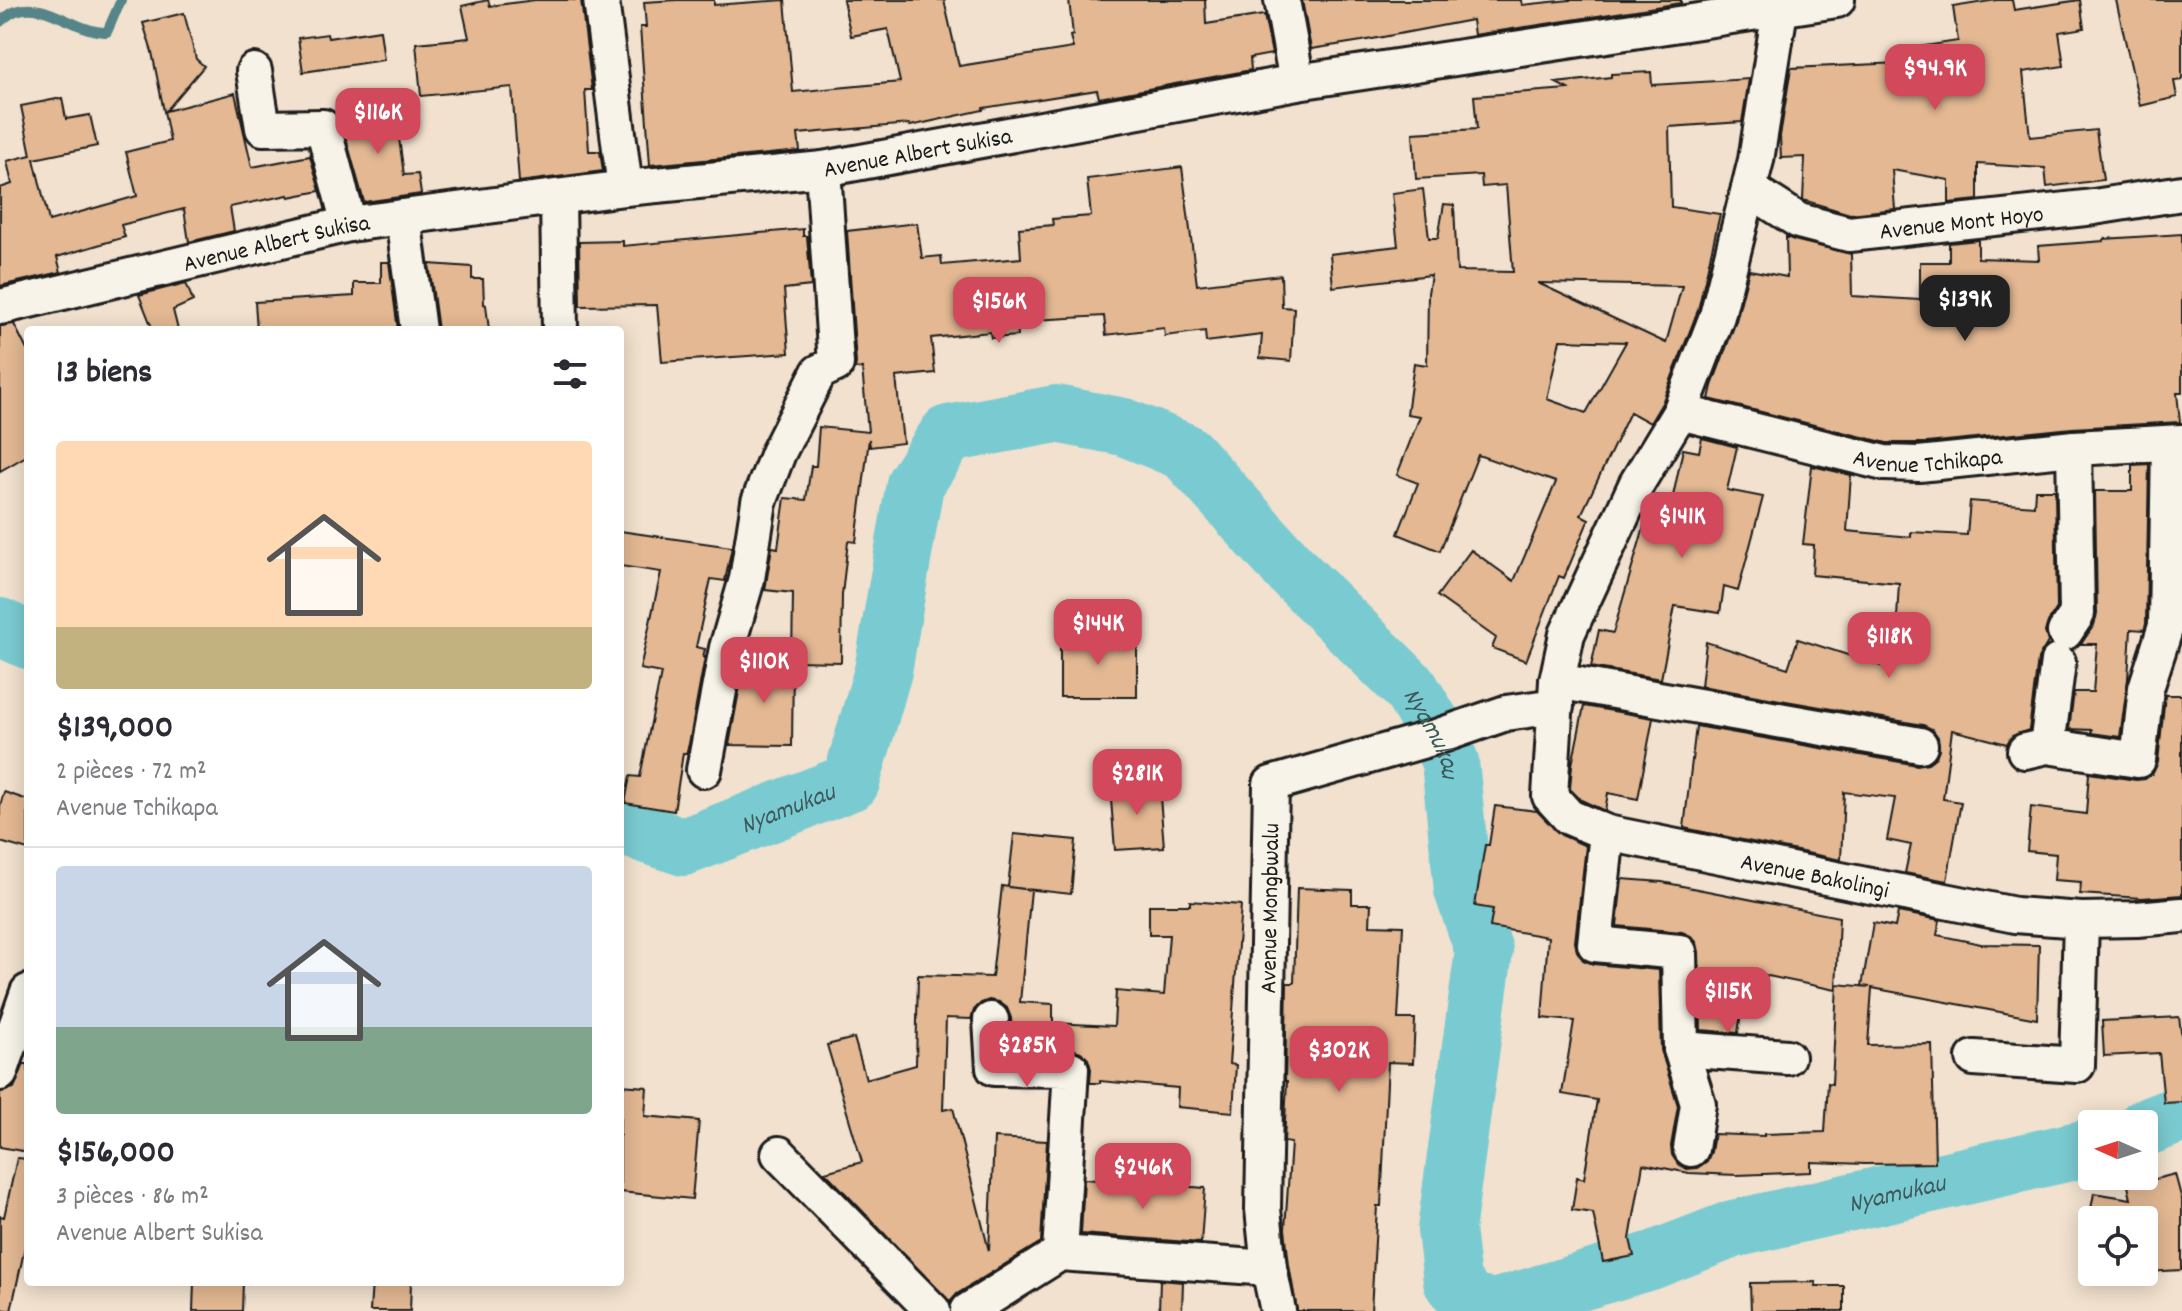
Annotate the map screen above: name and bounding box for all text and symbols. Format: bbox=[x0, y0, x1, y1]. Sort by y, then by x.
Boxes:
pin: $94.9K bbox=[1870, 44, 2000, 112]
text: $94.9K bbox=[1903, 51, 1967, 88]
pin: $116K bbox=[322, 88, 434, 156]
text: $116K bbox=[353, 95, 403, 132]
street label: Avenue Albert Sukisa bbox=[821, 121, 1016, 189]
street label: Avenue Mont Hoyo bbox=[1878, 199, 2045, 251]
street label: Avenue Albert Sukisa bbox=[180, 207, 373, 283]
pin: $139K bbox=[1909, 275, 2021, 343]
pin: $156K bbox=[943, 277, 1055, 345]
text: $139K bbox=[1938, 282, 1992, 319]
text: $156K bbox=[971, 284, 1027, 321]
text: 13 biens bbox=[56, 350, 152, 399]
icon: filters bbox=[548, 352, 592, 396]
street label: Avenue Tchikapa bbox=[1849, 441, 2005, 484]
pin: $141K bbox=[1626, 492, 1738, 560]
icon: home bbox=[252, 493, 396, 637]
text: $141K bbox=[1658, 499, 1706, 536]
pin: $144K bbox=[1042, 599, 1154, 667]
text: $144K bbox=[1072, 606, 1124, 643]
pin: $118K bbox=[1833, 612, 1945, 680]
text: $118K bbox=[1865, 619, 1913, 656]
pin: $110K bbox=[708, 637, 820, 705]
text: $110K bbox=[739, 644, 789, 681]
water label: Nyamukau bbox=[1392, 682, 1467, 782]
text: $139,000 bbox=[56, 705, 173, 754]
pin: $281K bbox=[1081, 749, 1193, 817]
text: 2 pièces · 72 m² bbox=[56, 754, 207, 791]
text: $281K bbox=[1111, 756, 1163, 793]
water label: Nyamukau bbox=[736, 774, 843, 845]
text: Avenue Tchikapa bbox=[56, 791, 218, 828]
street label: Avenue Mongbwalu bbox=[1253, 823, 1290, 994]
street label: Avenue Bakolingi bbox=[1737, 846, 1892, 909]
icon: home bbox=[252, 918, 396, 1062]
pin: $115K bbox=[1672, 967, 1784, 1035]
text: $115K bbox=[1704, 974, 1752, 1011]
pin: $285K bbox=[971, 1021, 1083, 1089]
pin: $302K bbox=[1283, 1026, 1395, 1094]
text: $285K bbox=[997, 1028, 1057, 1065]
text: $302K bbox=[1308, 1033, 1370, 1070]
north arrow bbox=[2078, 1110, 2158, 1190]
map controls bbox=[2078, 1110, 2158, 1286]
text: $156,000 bbox=[56, 1130, 175, 1179]
pin: $246K bbox=[1087, 1143, 1199, 1211]
text: $246K bbox=[1113, 1150, 1173, 1187]
water label: Nyamukau bbox=[1845, 1166, 1951, 1224]
text: 3 pièces · 86 m² bbox=[56, 1179, 209, 1216]
button: locate bbox=[2078, 1206, 2158, 1286]
text: Avenue Albert Sukisa bbox=[56, 1216, 263, 1253]

